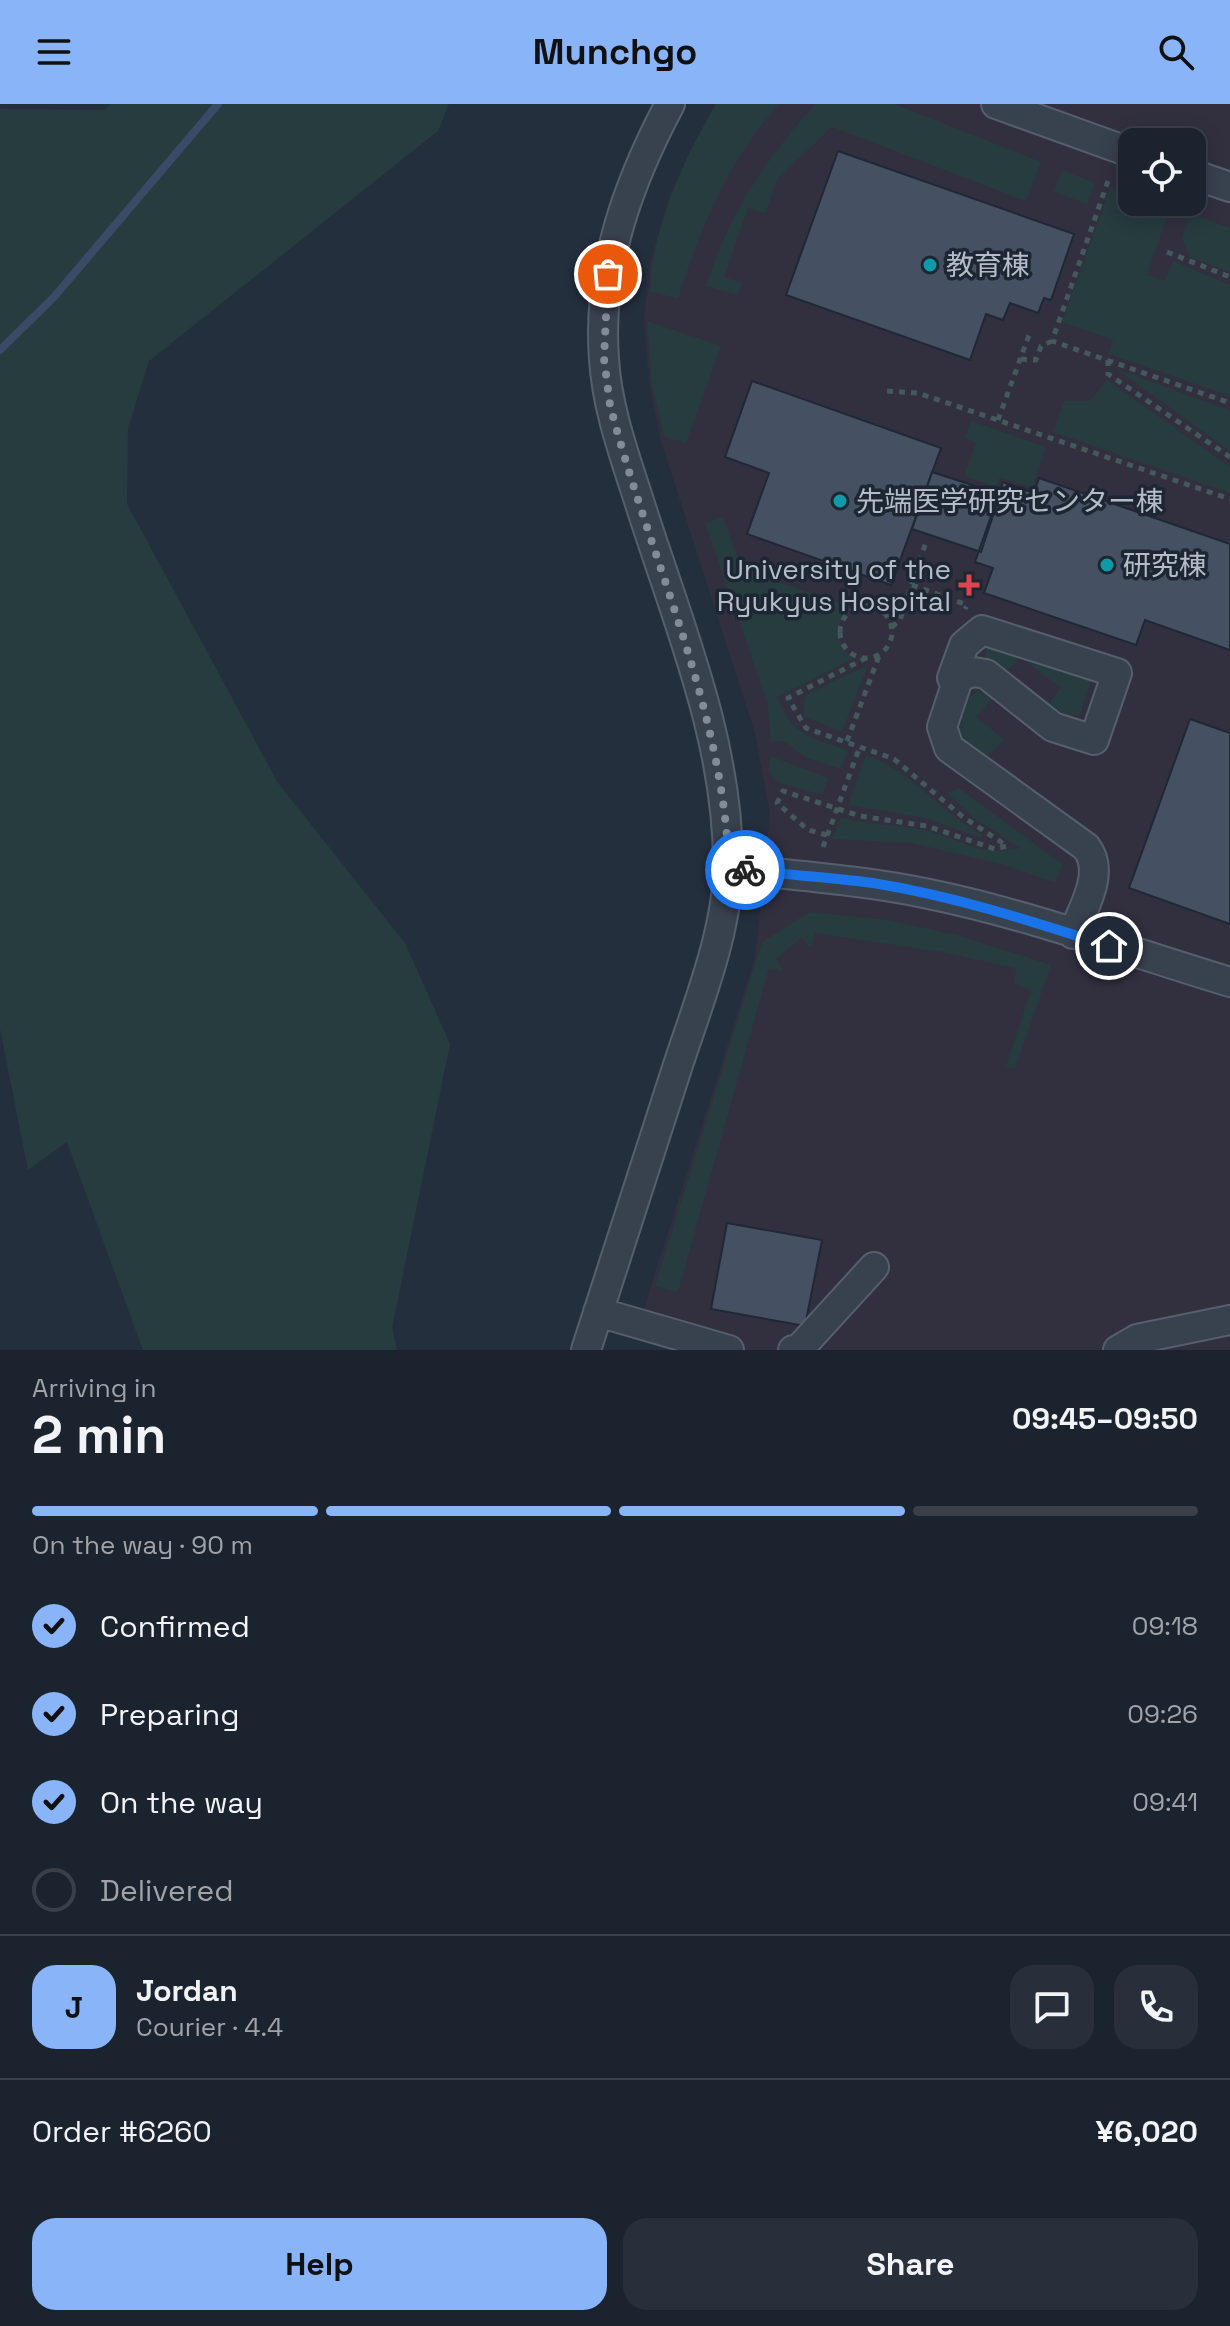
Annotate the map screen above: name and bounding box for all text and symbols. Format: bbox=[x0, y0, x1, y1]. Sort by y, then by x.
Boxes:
text: Munchgo bbox=[533, 29, 697, 75]
icon: menu bbox=[32, 30, 76, 74]
icon: search bbox=[1154, 30, 1198, 74]
map controls bbox=[1118, 128, 1206, 216]
button: locate bbox=[1118, 128, 1206, 216]
pin bbox=[574, 240, 642, 308]
place label: 教育棟 bbox=[946, 247, 1030, 283]
icon: bag bbox=[586, 252, 630, 296]
marker: 教育棟 bbox=[921, 256, 939, 274]
place label: 先端医学研究センター棟 bbox=[856, 483, 1164, 519]
marker: 先端医学研究センター棟 bbox=[831, 492, 849, 510]
place label: 研究棟 bbox=[1123, 547, 1207, 583]
place label: University of the Ryukyus Hospital bbox=[717, 551, 951, 619]
marker: 研究棟 bbox=[1098, 556, 1116, 574]
marker: University of the Ryukyus Hospital bbox=[958, 574, 980, 596]
courier bbox=[705, 830, 785, 910]
icon: bike bbox=[723, 848, 767, 892]
pin bbox=[1075, 912, 1143, 980]
icon: home bbox=[1087, 924, 1131, 968]
text: Arriving in bbox=[32, 1371, 156, 1405]
text: 09:45–09:50 bbox=[1012, 1399, 1198, 1438]
text: 2 min bbox=[32, 1402, 166, 1468]
text: On the way · 90 m bbox=[32, 1528, 253, 1562]
icon: check bbox=[32, 1604, 76, 1648]
text: Confirmed bbox=[100, 1607, 250, 1646]
text: 09:18 bbox=[1132, 1609, 1198, 1643]
icon: check bbox=[32, 1692, 76, 1736]
text: Preparing bbox=[100, 1695, 239, 1734]
text: 09:26 bbox=[1127, 1697, 1198, 1731]
icon: check bbox=[32, 1780, 76, 1824]
text: On the way bbox=[100, 1783, 263, 1822]
text: 09:41 bbox=[1132, 1785, 1198, 1819]
text: Delivered bbox=[100, 1871, 234, 1910]
button: chat bbox=[1010, 1965, 1094, 2049]
button: phone bbox=[1114, 1965, 1198, 2049]
text: Jordan bbox=[136, 1971, 238, 2010]
text: J bbox=[65, 1988, 83, 2027]
text: Courier · 4.4 bbox=[136, 2010, 283, 2044]
text: Order #6260 bbox=[32, 2112, 212, 2151]
text: ¥6,020 bbox=[1096, 2112, 1198, 2151]
button: Help bbox=[32, 2218, 607, 2310]
button: Share bbox=[623, 2218, 1198, 2310]

